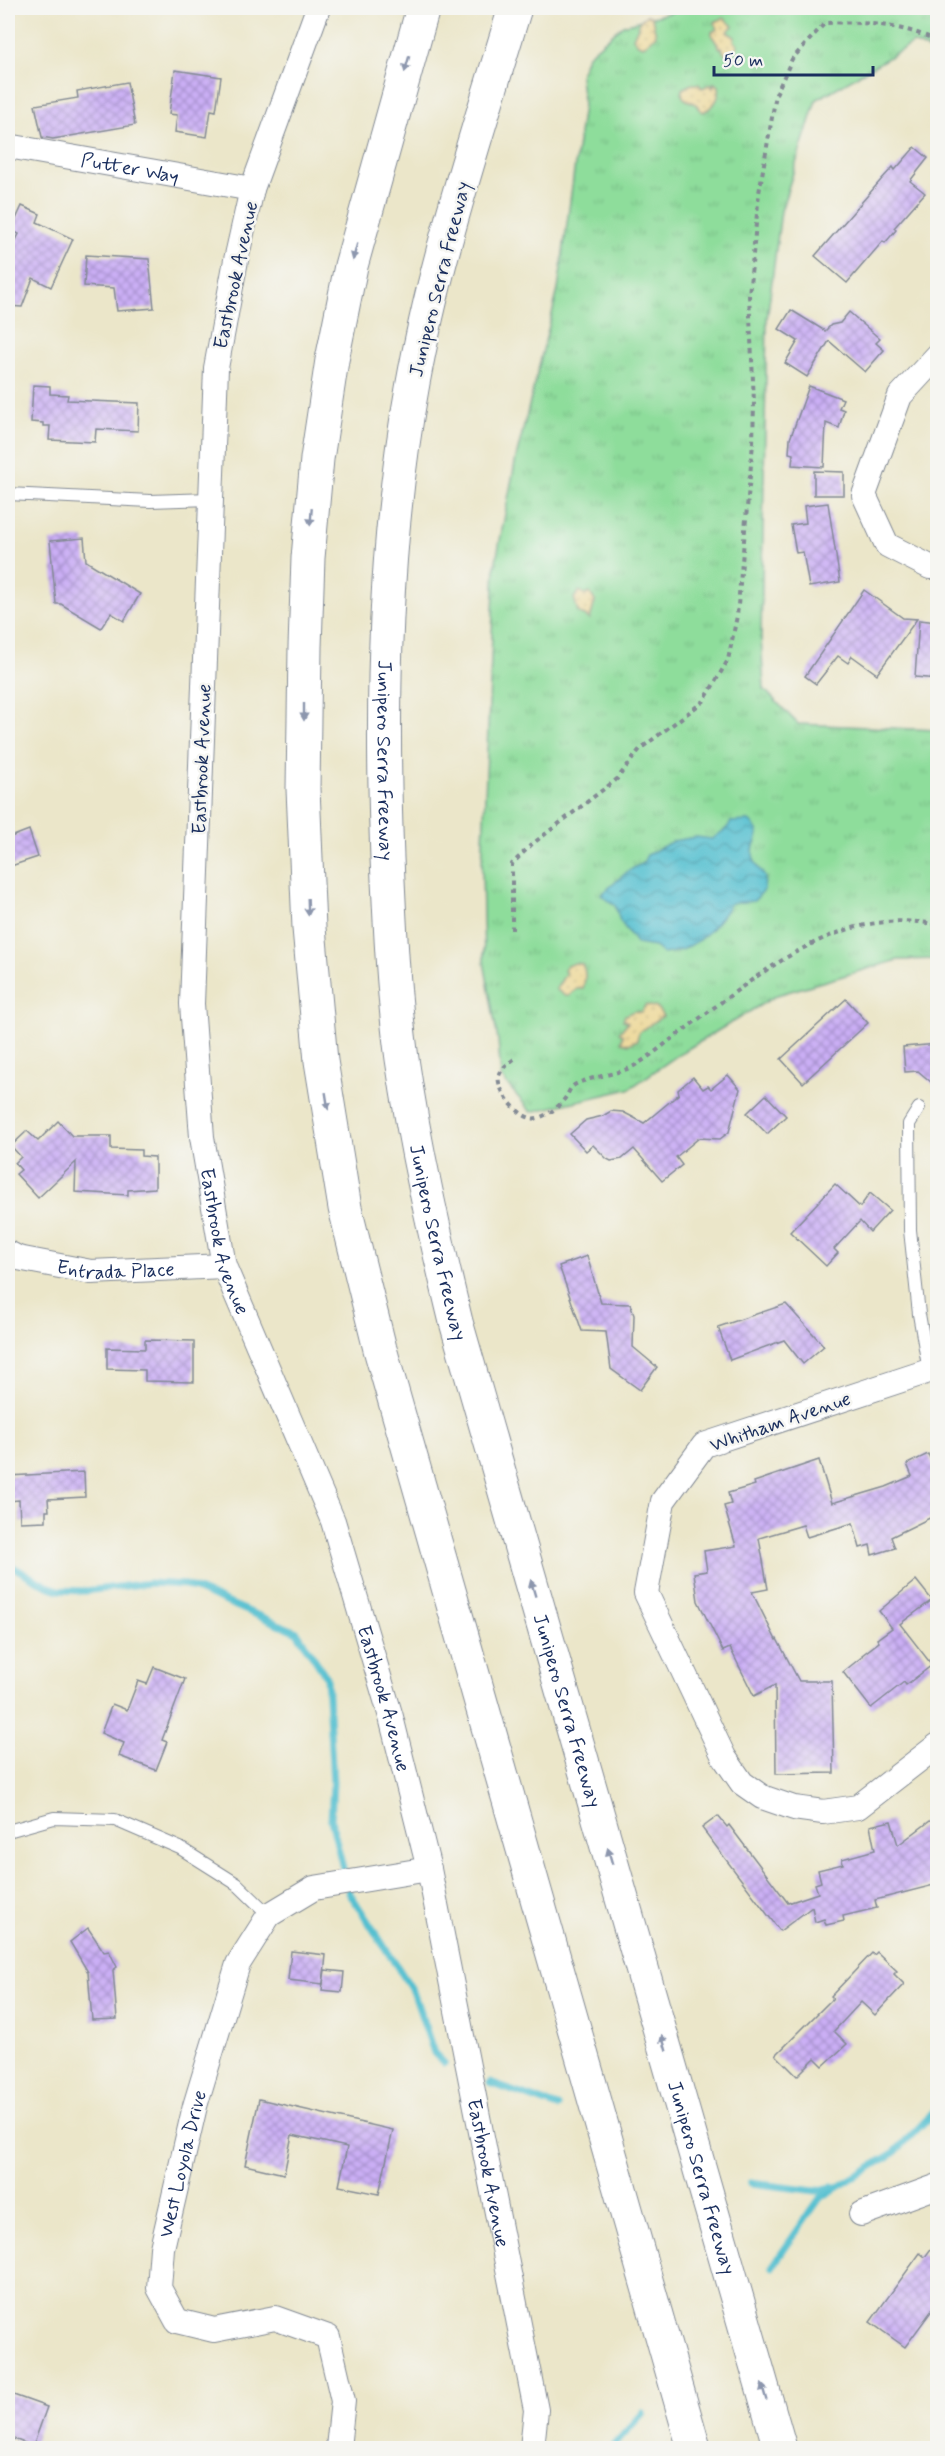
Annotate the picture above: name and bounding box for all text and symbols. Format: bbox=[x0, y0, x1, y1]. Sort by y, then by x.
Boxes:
scale bar bbox=[714, 39, 873, 77]
text: 50 m bbox=[723, 49, 763, 73]
one-way arrow bbox=[402, 55, 411, 73]
street label: Putter Way bbox=[79, 147, 181, 191]
street label: Junipero Serra Freeway bbox=[403, 179, 478, 380]
street label: Eastbrook Avenue bbox=[208, 199, 265, 352]
one-way arrow bbox=[349, 242, 359, 261]
one-way arrow bbox=[306, 508, 316, 527]
street label: Junipero Serra Freeway bbox=[369, 660, 399, 861]
street label: Eastbrook Avenue bbox=[186, 683, 219, 835]
one-way arrow bbox=[299, 703, 309, 722]
one-way arrow bbox=[304, 897, 313, 916]
one-way arrow bbox=[323, 1092, 332, 1111]
street label: Junipero Serra Freeway bbox=[402, 1142, 473, 1344]
street label: Eastbrook Avenue bbox=[193, 1166, 255, 1319]
street label: Entrada Place bbox=[54, 1254, 175, 1288]
street label: Whitham Avenue bbox=[706, 1386, 855, 1459]
one-way arrow bbox=[527, 1579, 537, 1597]
street label: Junipero Serra Freeway bbox=[526, 1611, 607, 1811]
street label: Eastbrook Avenue bbox=[350, 1622, 416, 1775]
one-way arrow bbox=[605, 1847, 614, 1865]
one-way arrow bbox=[659, 2034, 668, 2052]
street label: Junipero Serra Freeway bbox=[660, 2078, 741, 2278]
street label: West Loyola Drive bbox=[153, 2087, 214, 2240]
street label: Eastbrook Avenue bbox=[460, 2096, 515, 2250]
one-way arrow bbox=[759, 2383, 768, 2401]

